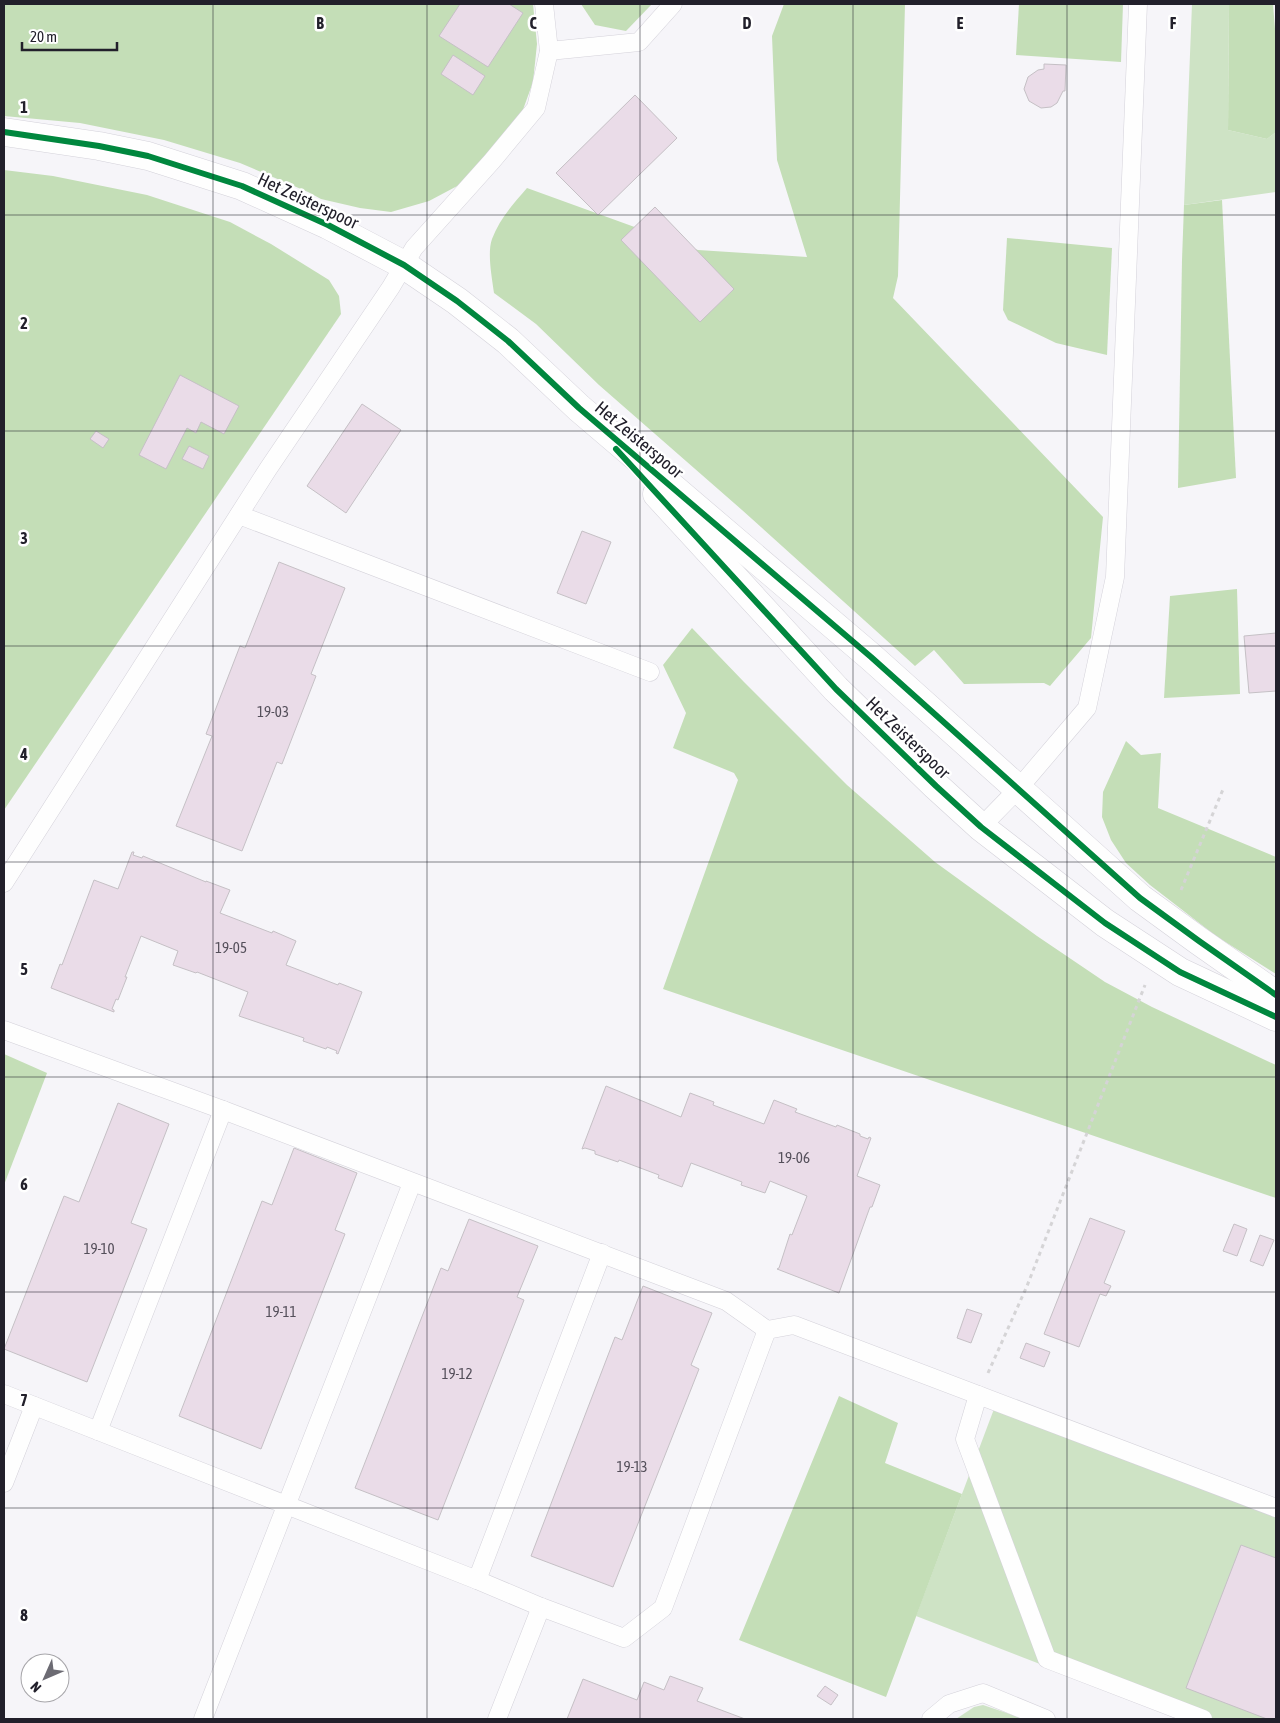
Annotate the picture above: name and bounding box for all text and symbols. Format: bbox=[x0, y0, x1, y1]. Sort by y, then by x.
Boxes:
text: B bbox=[316, 14, 324, 32]
text: C bbox=[529, 14, 537, 32]
text: D bbox=[743, 14, 752, 32]
text: E bbox=[957, 14, 964, 32]
text: F bbox=[1170, 14, 1177, 32]
scale bar bbox=[22, 20, 118, 52]
text: 20 m bbox=[30, 28, 57, 45]
text: 1 bbox=[20, 98, 28, 116]
street label: Het Zeisterspoor bbox=[255, 168, 363, 233]
text: 2 bbox=[20, 314, 28, 332]
street label: Het Zeisterspoor bbox=[591, 397, 688, 483]
text: 3 bbox=[20, 529, 28, 547]
street label: Het Zeisterspoor bbox=[862, 692, 955, 783]
house number: 19-03 bbox=[257, 703, 289, 720]
text: 4 bbox=[19, 745, 28, 763]
house number: 19-05 bbox=[215, 939, 247, 956]
text: 5 bbox=[20, 960, 28, 978]
house number: 19-06 bbox=[778, 1149, 810, 1166]
text: 6 bbox=[20, 1175, 28, 1193]
house number: 19-10 bbox=[83, 1240, 115, 1257]
house number: 19-11 bbox=[265, 1303, 297, 1320]
house number: 19-12 bbox=[441, 1365, 473, 1382]
text: 7 bbox=[20, 1391, 28, 1409]
house number: 19-13 bbox=[616, 1458, 648, 1475]
text: 8 bbox=[20, 1606, 28, 1624]
north arrow bbox=[20, 1653, 70, 1703]
text: N bbox=[27, 1679, 44, 1696]

